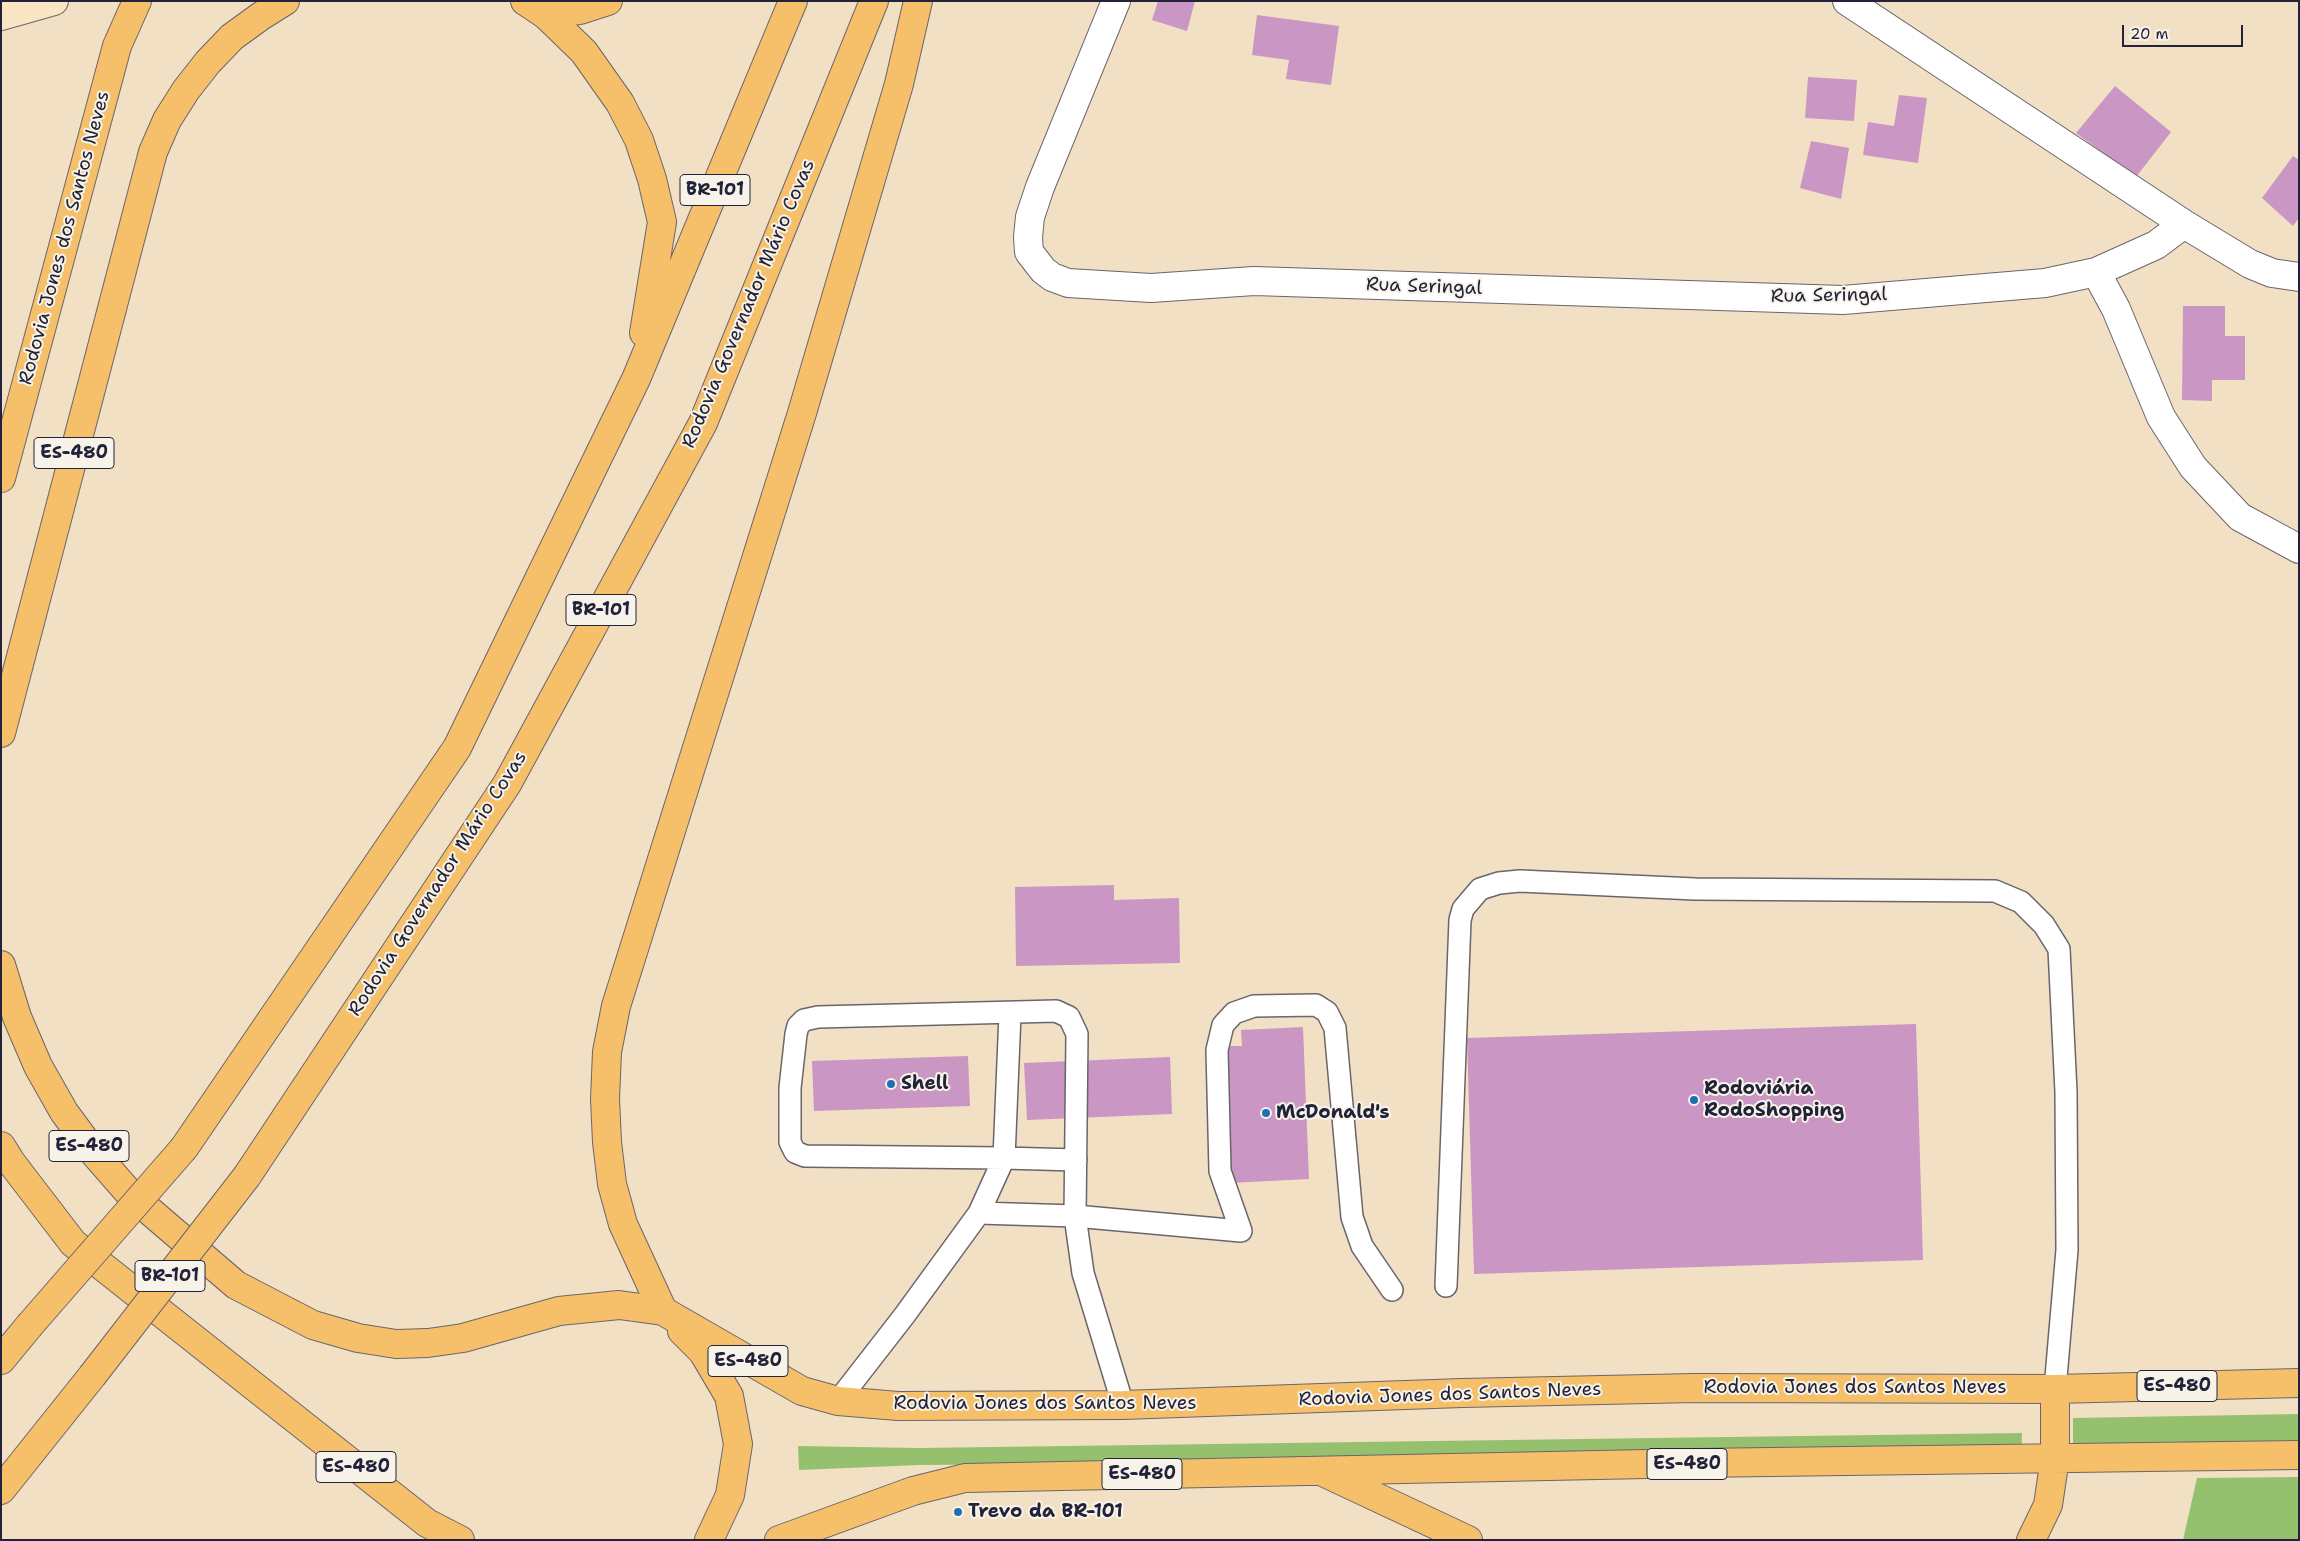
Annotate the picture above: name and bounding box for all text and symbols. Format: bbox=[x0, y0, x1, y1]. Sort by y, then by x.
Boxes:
scale bar bbox=[2125, 15, 2246, 47]
text: 20 m bbox=[2130, 24, 2169, 44]
street label: Rodovia Jones dos Santos Neves bbox=[15, 89, 115, 387]
street label: Rodovia Governador Mário Covas bbox=[678, 156, 820, 452]
road number: BR-101 bbox=[680, 174, 750, 206]
street label: Rua Seringal bbox=[1365, 274, 1483, 300]
street label: Rua Seringal bbox=[1771, 284, 1887, 308]
road number: ES-480 bbox=[34, 438, 114, 468]
road number: BR-101 bbox=[566, 594, 636, 626]
street label: Rodovia Governador Mário Covas bbox=[344, 747, 532, 1021]
place label: Shell bbox=[901, 1073, 949, 1095]
marker: Shell bbox=[885, 1078, 897, 1090]
place label: Rodoviária RodoShopping bbox=[1704, 1078, 1844, 1122]
marker: Rodoviária RodoShopping bbox=[1688, 1094, 1700, 1106]
place label: McDonald's bbox=[1276, 1102, 1389, 1124]
marker: McDonald's bbox=[1260, 1107, 1272, 1119]
road number: ES-480 bbox=[49, 1130, 129, 1162]
road number: BR-101 bbox=[135, 1260, 205, 1292]
road number: ES-480 bbox=[708, 1345, 788, 1376]
road number: ES-480 bbox=[2137, 1370, 2217, 1402]
street label: Rodovia Jones dos Santos Neves bbox=[1703, 1377, 2007, 1399]
street label: Rodovia Jones dos Santos Neves bbox=[1298, 1378, 1602, 1412]
street label: Rodovia Jones dos Santos Neves bbox=[893, 1393, 1197, 1415]
road number: ES-480 bbox=[1647, 1448, 1727, 1480]
road number: ES-480 bbox=[316, 1451, 396, 1482]
road number: ES-480 bbox=[1102, 1458, 1182, 1490]
place label: Trevo da BR-101 bbox=[968, 1501, 1123, 1523]
marker: Trevo da BR-101 bbox=[952, 1506, 964, 1518]

